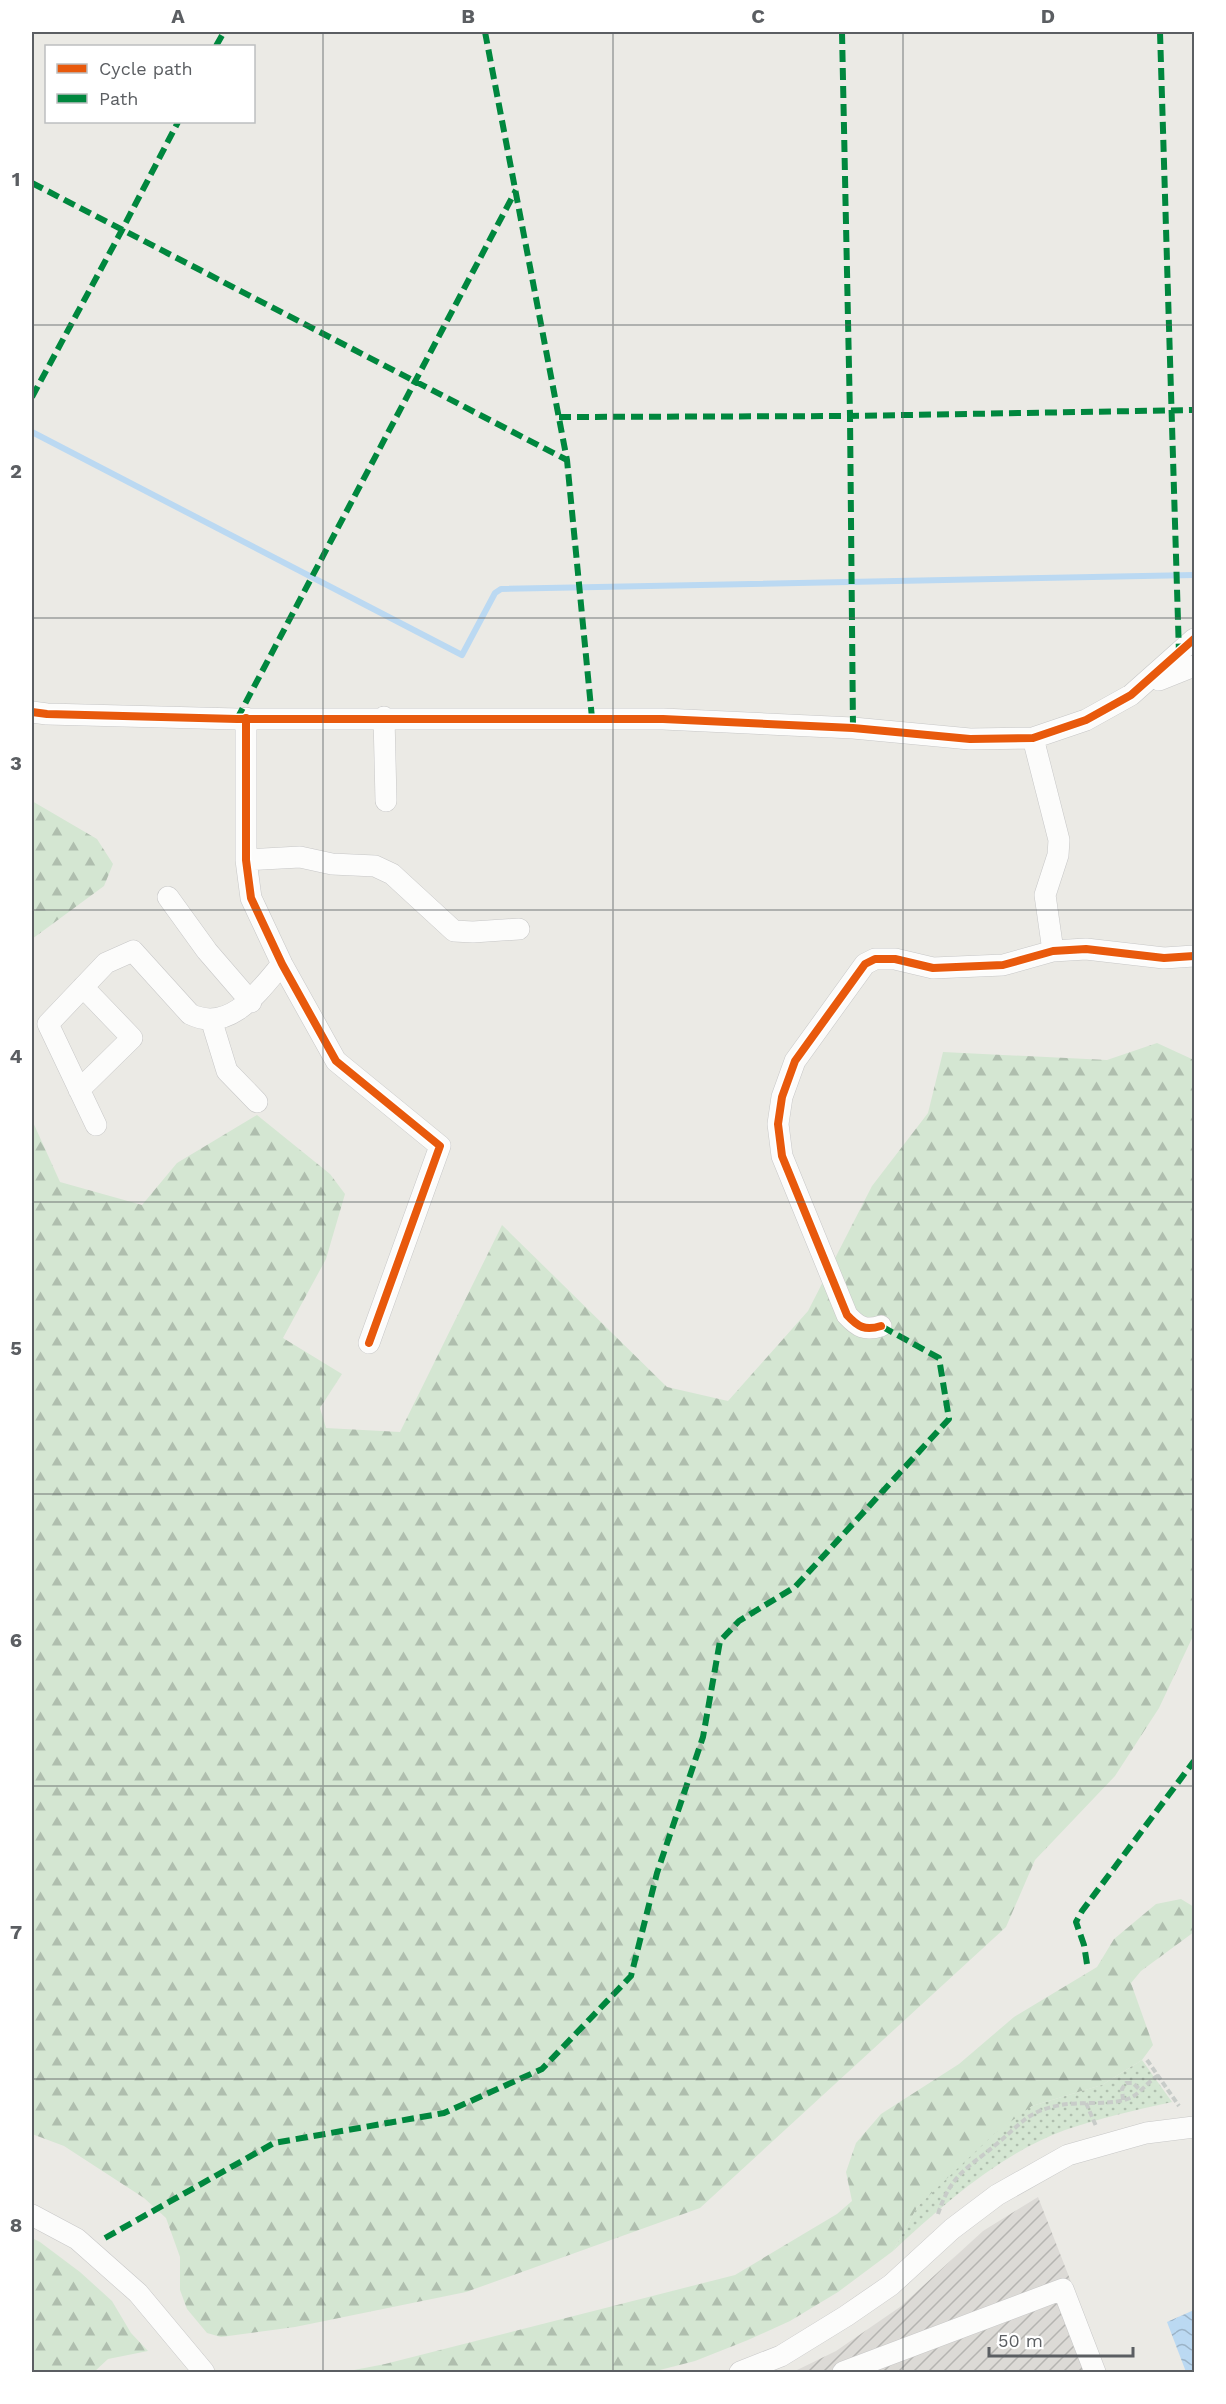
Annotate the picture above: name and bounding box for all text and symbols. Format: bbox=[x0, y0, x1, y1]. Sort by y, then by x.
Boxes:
text: A bbox=[171, 4, 185, 28]
text: B bbox=[461, 4, 475, 28]
text: C bbox=[751, 4, 765, 28]
text: D bbox=[1041, 4, 1055, 28]
legend bbox=[45, 45, 255, 123]
text: Cycle path bbox=[99, 58, 193, 79]
text: Path bbox=[99, 88, 139, 109]
text: 1 bbox=[12, 167, 20, 191]
text: 2 bbox=[10, 459, 22, 483]
text: 3 bbox=[10, 751, 22, 775]
text: 4 bbox=[10, 1044, 23, 1068]
text: 5 bbox=[10, 1336, 22, 1360]
text: 6 bbox=[10, 1628, 22, 1652]
text: 7 bbox=[10, 1920, 22, 1944]
text: 8 bbox=[10, 2213, 22, 2237]
scale bar bbox=[989, 2320, 1133, 2358]
text: 50 m bbox=[998, 2330, 1043, 2351]

